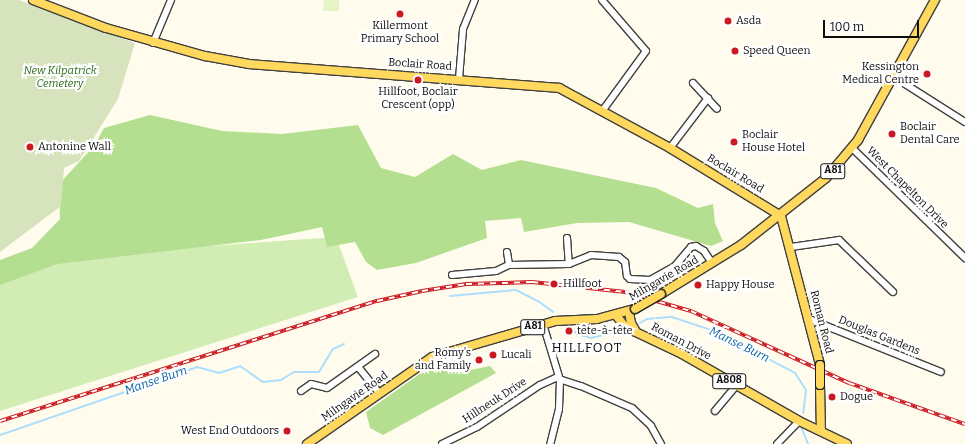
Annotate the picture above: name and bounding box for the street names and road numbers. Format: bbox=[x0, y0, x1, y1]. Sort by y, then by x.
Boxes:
street label: Boclair Road bbox=[388, 56, 452, 74]
street label: West Chapelton Drive bbox=[864, 145, 950, 231]
street label: Boclair Road bbox=[704, 152, 766, 196]
road number: A81 bbox=[820, 163, 846, 179]
street label: Milngavie Road bbox=[627, 254, 701, 304]
street label: Roman Road bbox=[807, 289, 835, 355]
street label: Douglas Gardens bbox=[836, 314, 922, 358]
road number: A81 bbox=[520, 319, 546, 335]
street label: Roman Drive bbox=[649, 321, 713, 363]
street label: Milngavie Road bbox=[319, 369, 391, 425]
road number: A808 bbox=[712, 373, 746, 389]
street label: Hillneuk Drive bbox=[460, 375, 530, 427]

